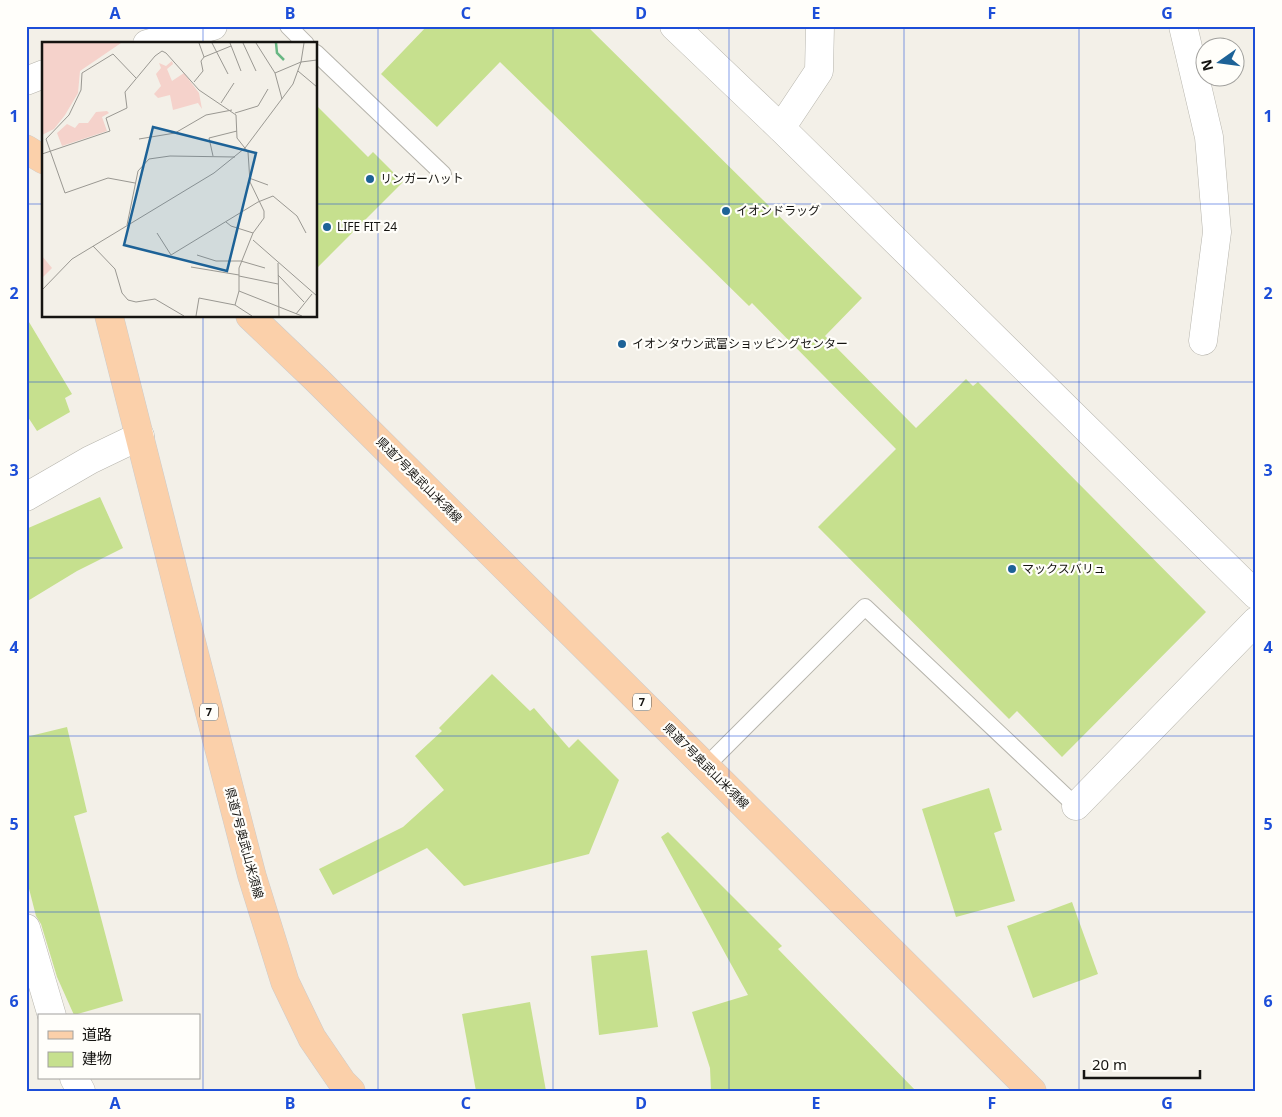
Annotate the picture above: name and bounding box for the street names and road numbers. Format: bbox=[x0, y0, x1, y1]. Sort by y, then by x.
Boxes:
street label: 県道7号奥武山米須線 bbox=[373, 433, 466, 526]
road number: 7 bbox=[633, 694, 651, 710]
road number: 7 bbox=[200, 704, 218, 720]
street label: 県道7号奥武山米須線 bbox=[660, 719, 753, 812]
street label: 県道7号奥武山米須線 bbox=[221, 785, 268, 901]

